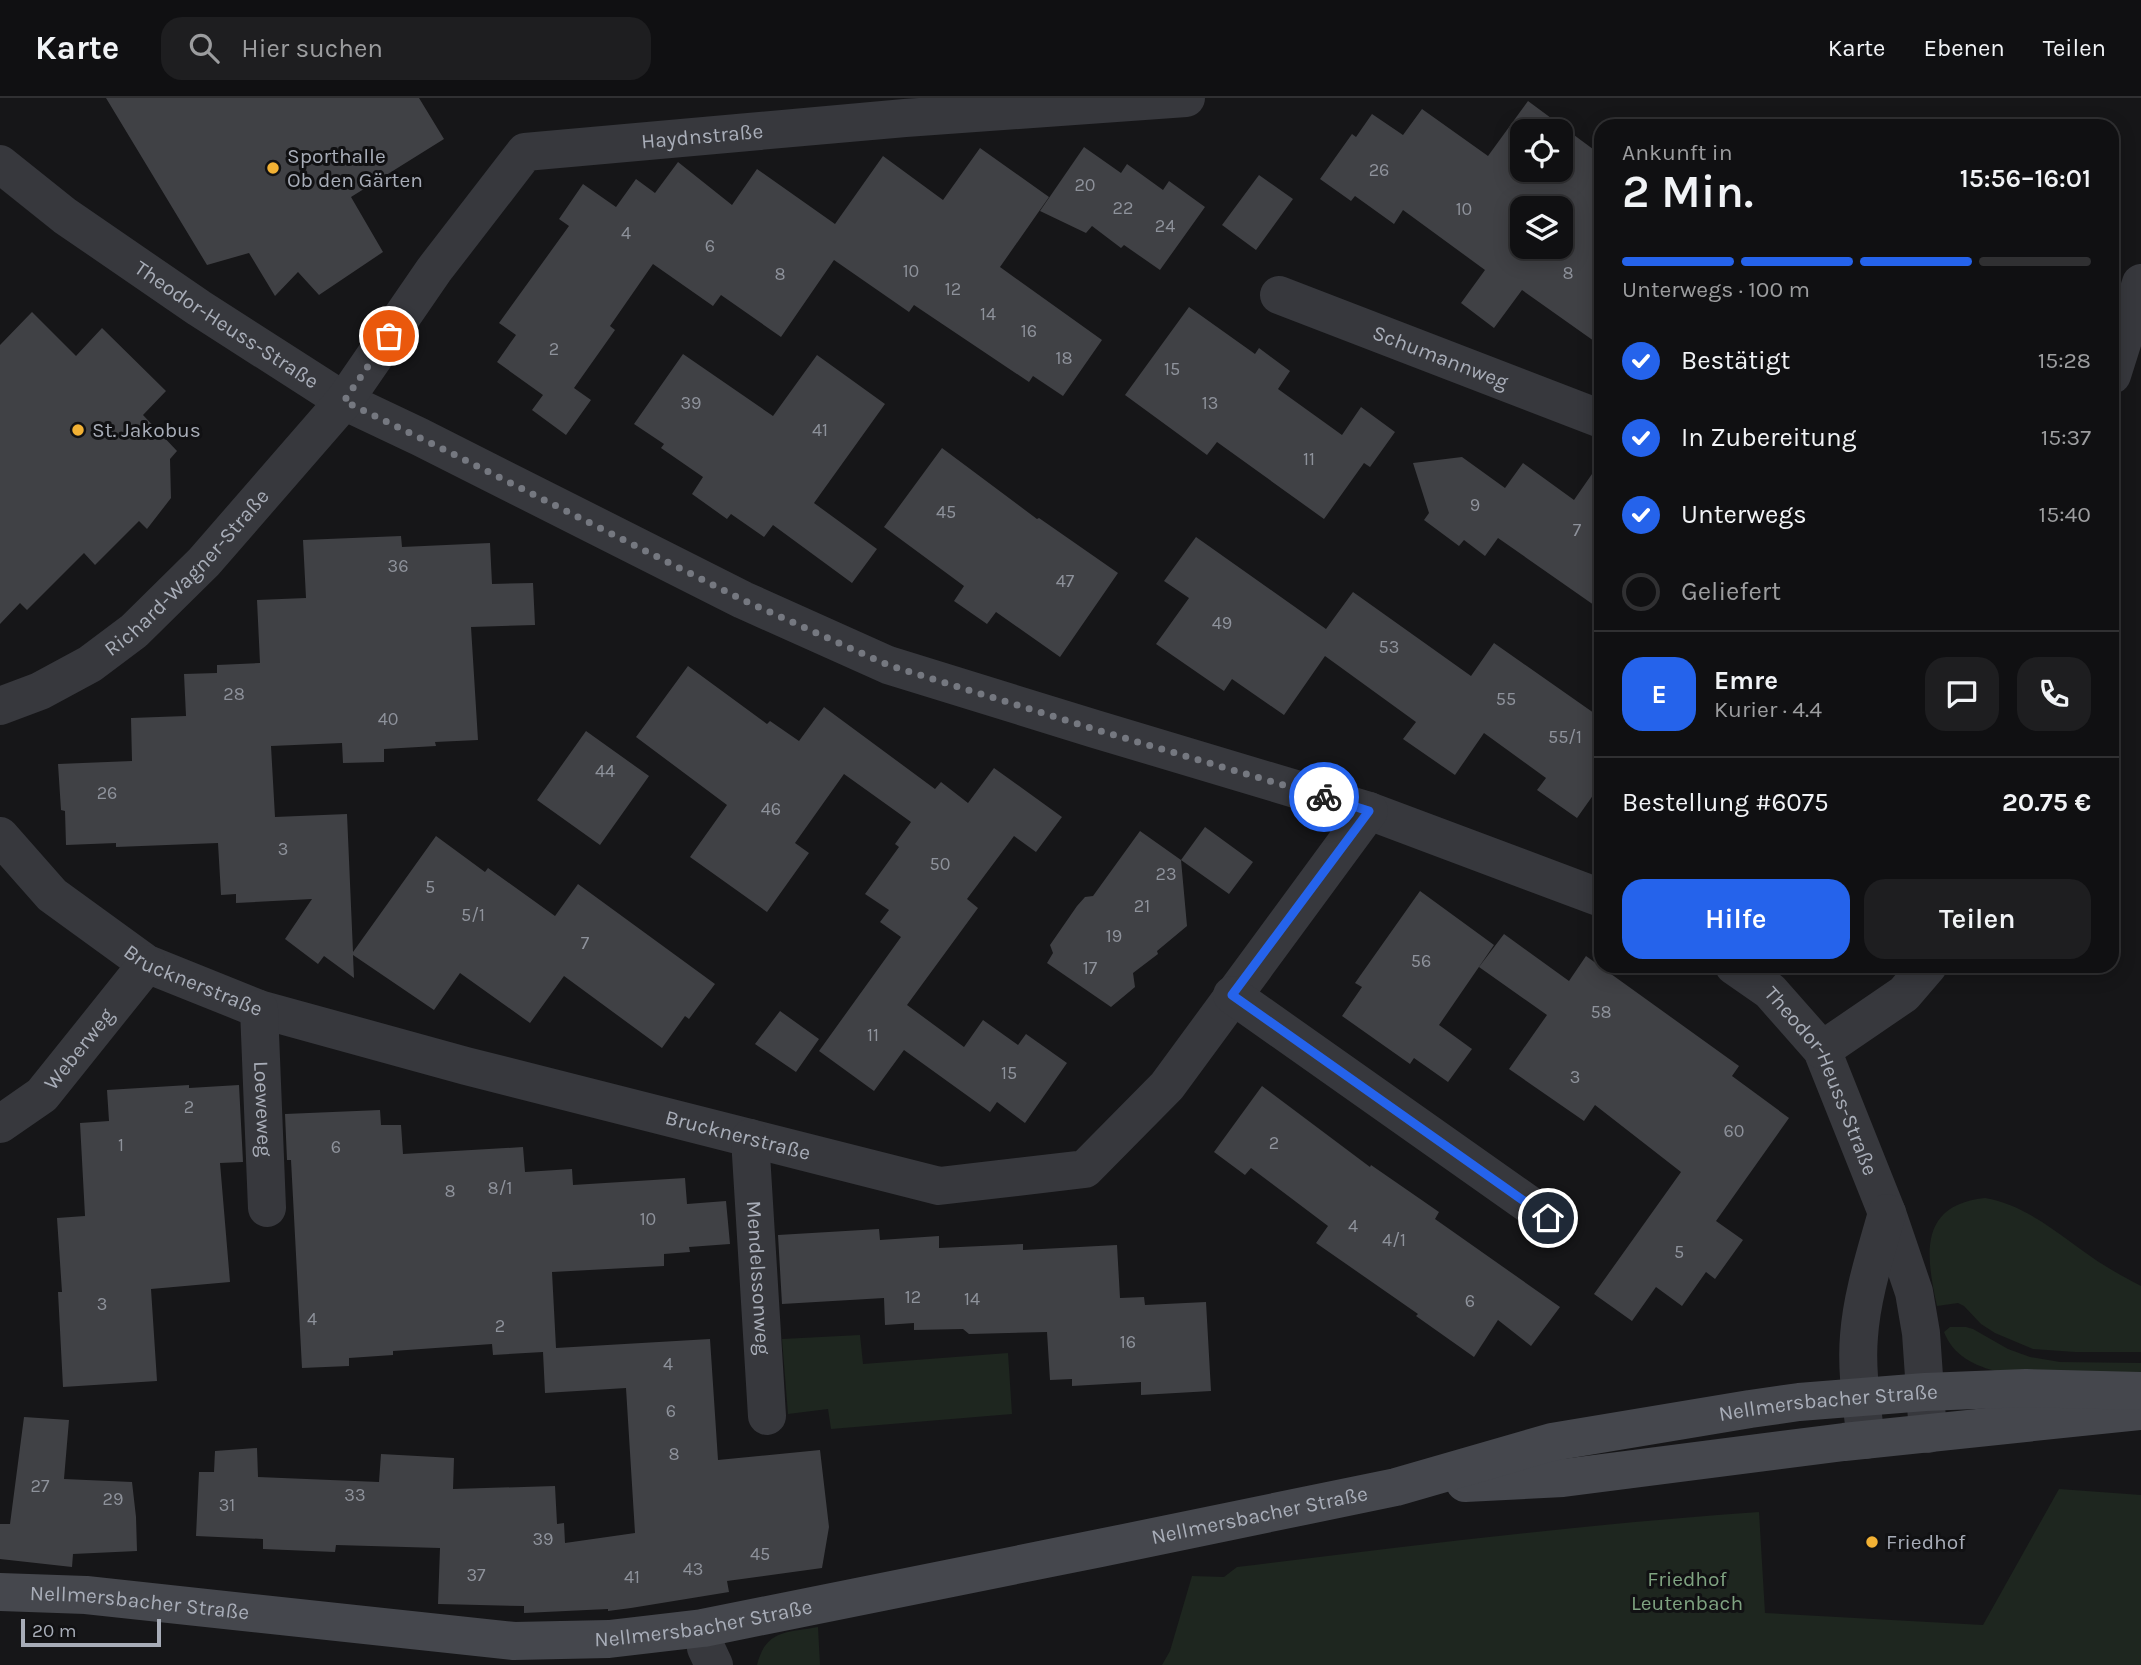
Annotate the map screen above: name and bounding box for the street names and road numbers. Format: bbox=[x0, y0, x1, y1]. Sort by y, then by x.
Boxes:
street label: Haydnstraße bbox=[640, 119, 764, 154]
street label: Theodor-Heuss-Straße bbox=[130, 256, 323, 393]
street label: Schumannweg bbox=[1369, 320, 1512, 394]
street label: Richard-Wagner-Straße bbox=[100, 484, 274, 661]
street label: Brucknerstraße bbox=[119, 939, 266, 1021]
street label: Theodor-Heuss-Straße bbox=[1760, 981, 1883, 1179]
street label: Weberweg bbox=[39, 1003, 119, 1095]
street label: Loeweweg bbox=[249, 1060, 277, 1158]
street label: Brucknerstraße bbox=[663, 1105, 813, 1165]
street label: Mendelssonweg bbox=[742, 1200, 775, 1356]
street label: Nellmersbacher Straße bbox=[1717, 1380, 1938, 1426]
street label: Nellmersbacher Straße bbox=[1149, 1481, 1370, 1549]
street label: Nellmersbacher Straße bbox=[29, 1581, 251, 1624]
street label: Nellmersbacher Straße bbox=[594, 1594, 814, 1651]

